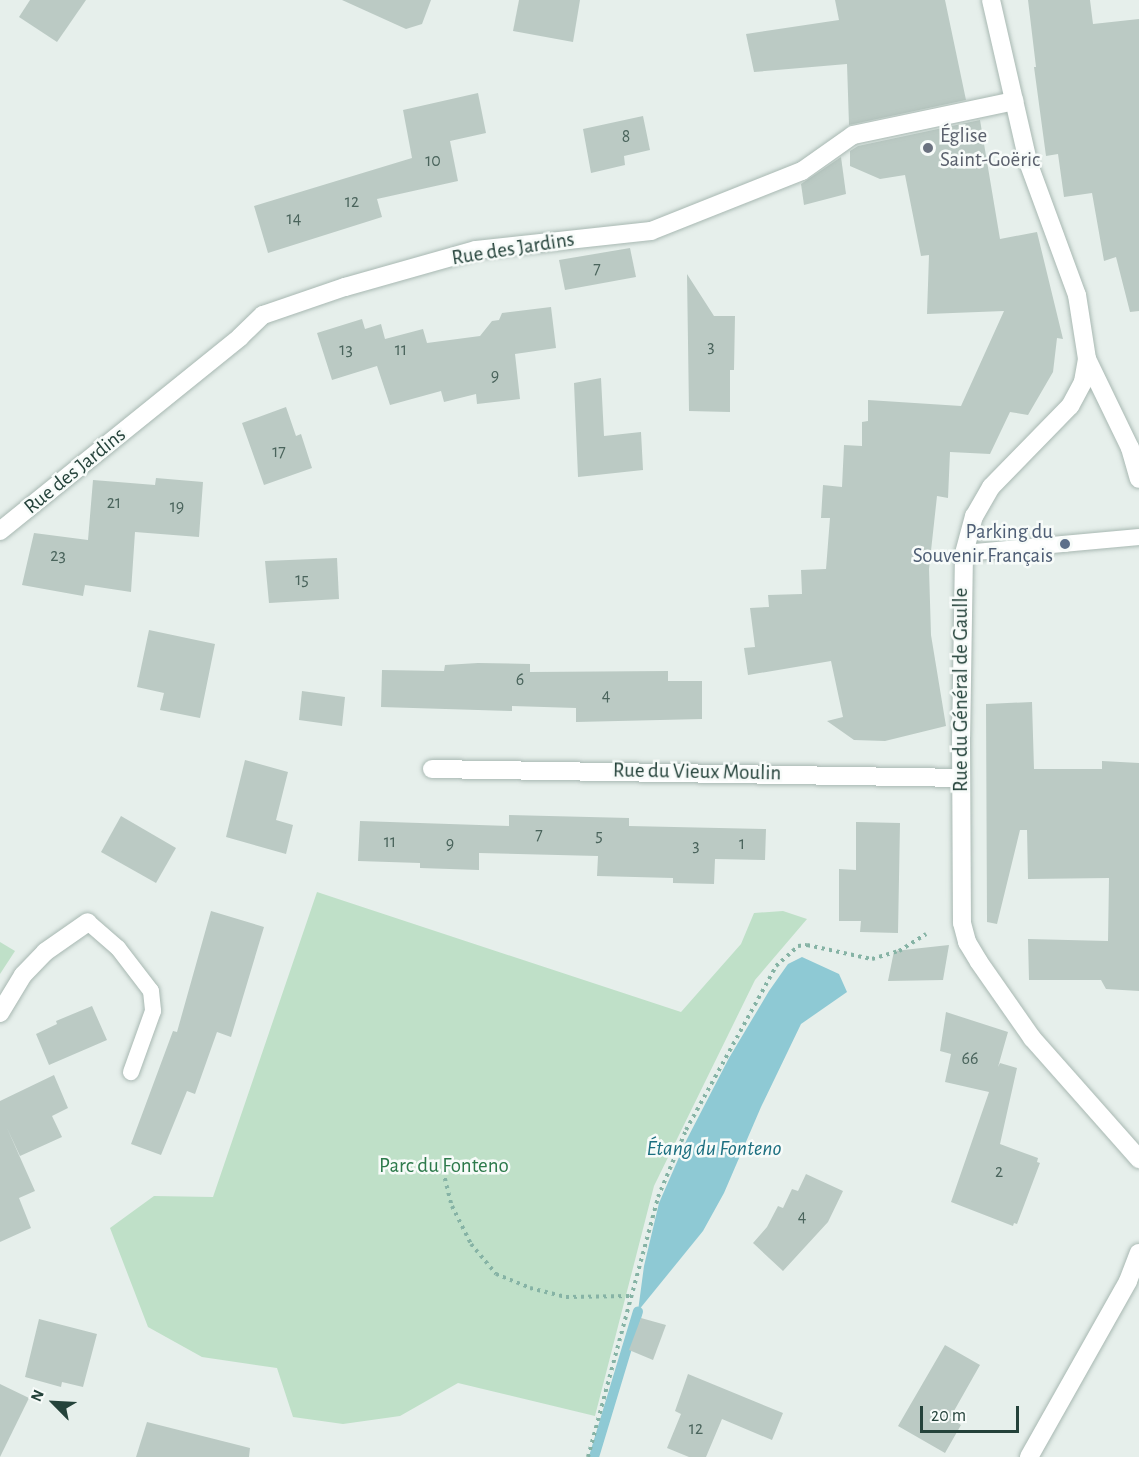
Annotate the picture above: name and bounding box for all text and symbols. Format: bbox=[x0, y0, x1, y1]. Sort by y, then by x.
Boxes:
place label: Église Saint-Goëric bbox=[940, 123, 1040, 173]
house number: 8 bbox=[622, 126, 630, 148]
marker: Église Saint-Goëric bbox=[921, 141, 935, 155]
house number: 10 bbox=[425, 150, 441, 172]
house number: 12 bbox=[345, 191, 359, 213]
house number: 14 bbox=[287, 208, 301, 230]
street label: Rue des Jardins bbox=[450, 227, 576, 271]
house number: 7 bbox=[593, 258, 601, 280]
house number: 3 bbox=[707, 336, 715, 358]
house number: 13 bbox=[339, 339, 353, 361]
house number: 11 bbox=[395, 339, 407, 361]
house number: 9 bbox=[491, 365, 499, 387]
street label: Rue des Jardins bbox=[19, 422, 131, 520]
house number: 17 bbox=[272, 441, 286, 463]
house number: 21 bbox=[107, 492, 121, 514]
house number: 19 bbox=[170, 496, 184, 518]
place label: Parking du Souvenir Français bbox=[913, 519, 1053, 569]
marker: Parking du Souvenir Français bbox=[1058, 537, 1072, 551]
house number: 23 bbox=[50, 545, 66, 567]
house number: 15 bbox=[295, 569, 309, 591]
street label: Rue du Général de Gaulle bbox=[948, 588, 974, 792]
house number: 6 bbox=[516, 669, 524, 691]
house number: 4 bbox=[602, 685, 610, 707]
street label: Rue du Vieux Moulin bbox=[613, 758, 781, 786]
house number: 7 bbox=[535, 824, 543, 846]
house number: 5 bbox=[595, 825, 603, 847]
house number: 11 bbox=[384, 831, 396, 853]
house number: 9 bbox=[446, 833, 454, 855]
house number: 1 bbox=[739, 833, 745, 855]
house number: 3 bbox=[692, 835, 700, 857]
house number: 66 bbox=[962, 1048, 978, 1070]
water label: Étang du Fonteno bbox=[646, 1136, 782, 1162]
park label: Parc du Fonteno bbox=[379, 1153, 509, 1179]
house number: 2 bbox=[995, 1161, 1003, 1183]
house number: 4 bbox=[798, 1206, 806, 1228]
north arrow bbox=[24, 1373, 84, 1433]
text: N bbox=[28, 1387, 47, 1404]
scale bar bbox=[923, 1394, 1022, 1432]
text: 20 m bbox=[931, 1407, 966, 1425]
house number: 12 bbox=[689, 1418, 703, 1440]

